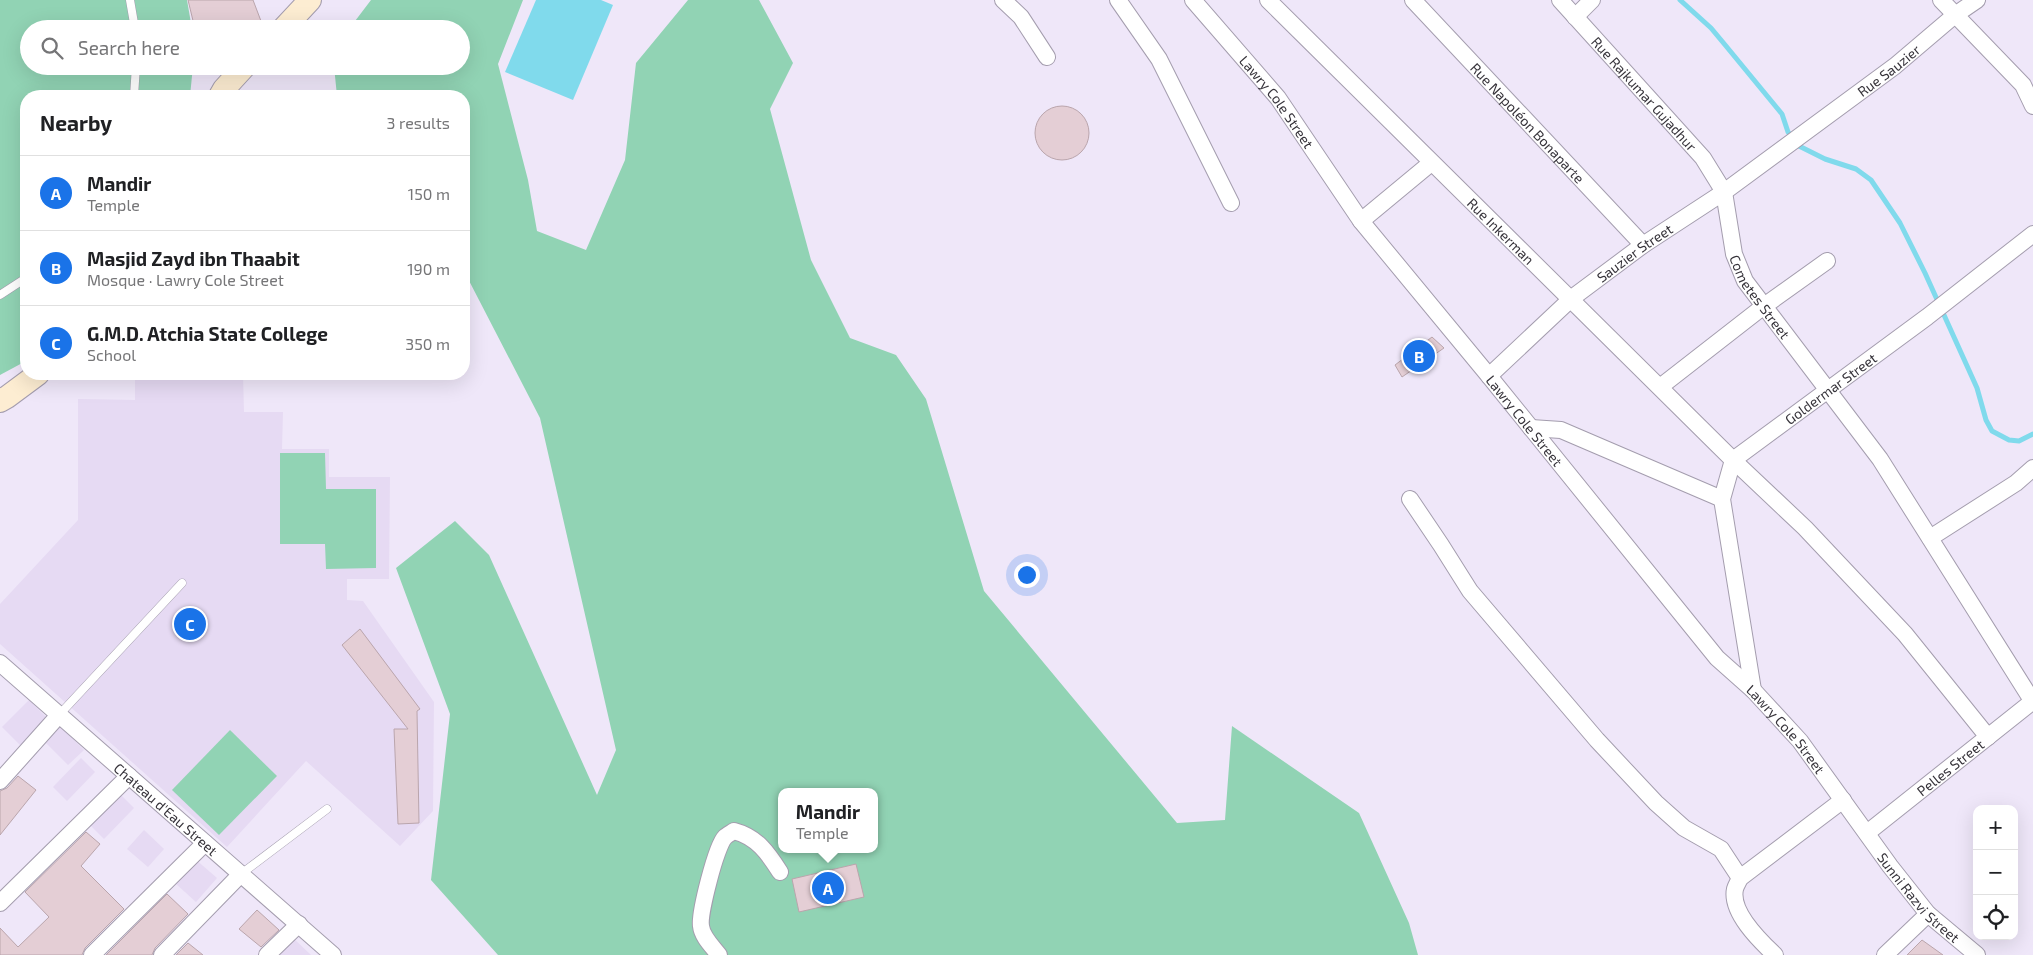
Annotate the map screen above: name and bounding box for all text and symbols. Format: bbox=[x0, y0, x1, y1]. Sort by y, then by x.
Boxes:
search box bbox=[20, 20, 470, 75]
street label: Rue Rajkumar Gujadhur bbox=[1588, 33, 1701, 154]
icon: search bbox=[38, 34, 66, 62]
text: Search here bbox=[78, 36, 180, 59]
street label: Rue Sauzier bbox=[1854, 40, 1923, 100]
street label: Lawry Cole Street bbox=[1236, 52, 1318, 151]
street label: Rue Napoléon Bonaparte bbox=[1467, 59, 1588, 186]
text: Nearby bbox=[40, 110, 112, 135]
text: 3 results bbox=[387, 113, 450, 132]
text: Mandir bbox=[87, 172, 151, 195]
text: A bbox=[51, 184, 61, 203]
text: 150 m bbox=[408, 184, 450, 203]
street label: Rue Inkerman bbox=[1464, 194, 1538, 267]
text: Temple bbox=[87, 195, 140, 214]
street label: Sauzier Street bbox=[1593, 220, 1675, 285]
text: Masjid Zayd ibn Thaabit bbox=[87, 247, 300, 270]
street label: Cometes Street bbox=[1727, 252, 1794, 342]
text: B bbox=[51, 259, 61, 278]
text: 190 m bbox=[407, 259, 450, 278]
text: Mosque · Lawry Cole Street bbox=[87, 270, 284, 289]
text: G.M.D. Atchia State College bbox=[87, 322, 328, 345]
text: C bbox=[51, 334, 61, 353]
text: 350 m bbox=[405, 334, 450, 353]
pin: B bbox=[1403, 337, 1435, 375]
text: School bbox=[87, 345, 136, 364]
street label: Goldermar Street bbox=[1781, 349, 1880, 428]
street label: Lawry Cole Street bbox=[1483, 371, 1567, 469]
your location bbox=[1014, 562, 1040, 588]
pin: C bbox=[174, 605, 206, 643]
street label: Lawry Cole Street bbox=[1744, 680, 1829, 777]
street label: Pelles Street bbox=[1913, 735, 1987, 799]
street label: Chateau d'Eau Street bbox=[111, 759, 221, 859]
popup bbox=[778, 788, 878, 853]
text: Mandir bbox=[796, 800, 860, 823]
map controls bbox=[1973, 805, 2018, 940]
button: + bbox=[1973, 805, 2018, 850]
text: Temple bbox=[796, 823, 849, 842]
street label: Sunni Razvi Street bbox=[1874, 849, 1963, 946]
button: − bbox=[1973, 850, 2018, 895]
pin: A bbox=[812, 869, 844, 907]
button: locate bbox=[1973, 895, 2018, 940]

